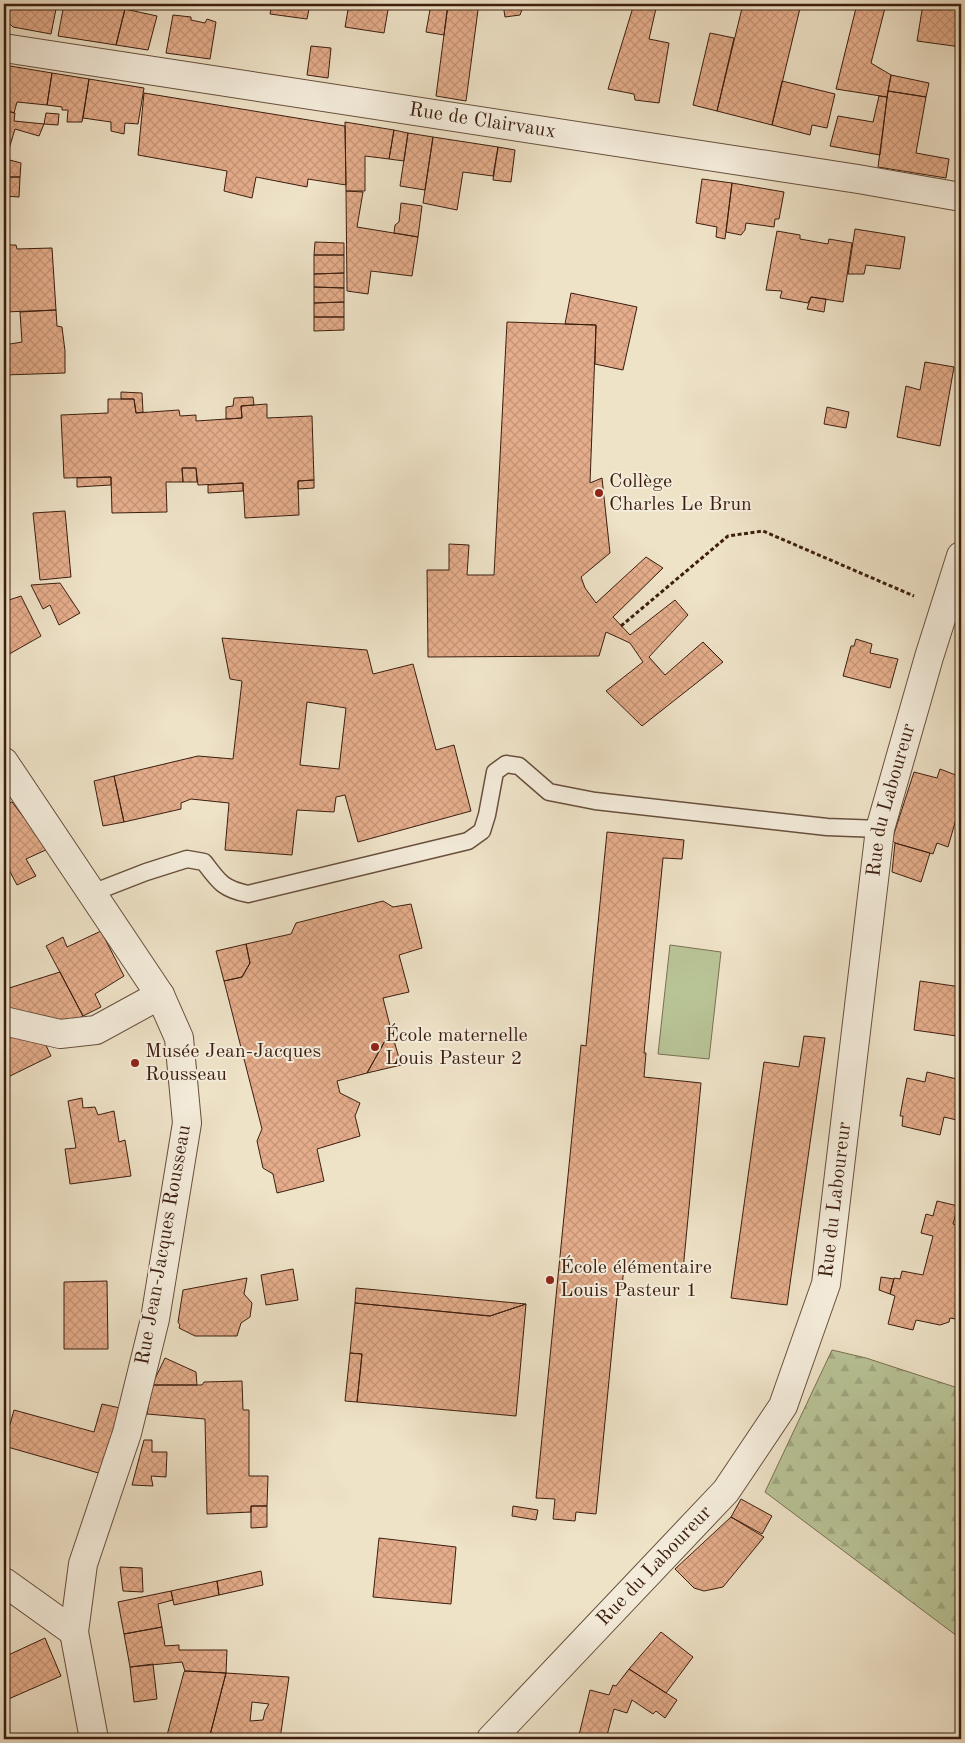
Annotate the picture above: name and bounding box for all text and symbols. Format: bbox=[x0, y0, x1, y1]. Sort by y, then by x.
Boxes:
street label: Rue de Clairvaux bbox=[408, 100, 557, 143]
place label: Collège Charles Le Brun bbox=[609, 472, 752, 515]
marker: Collège Charles Le Brun bbox=[593, 487, 605, 499]
street label: Rue du Laboureur bbox=[864, 721, 919, 878]
place label: École maternelle Louis Pasteur 2 bbox=[385, 1023, 528, 1069]
marker: École maternelle Louis Pasteur 2 bbox=[369, 1041, 381, 1053]
place label: Musée Jean-Jacques Rousseau bbox=[145, 1042, 321, 1085]
marker: Musée Jean-Jacques Rousseau bbox=[129, 1057, 141, 1069]
street label: Rue du Laboureur bbox=[817, 1121, 855, 1279]
street label: Rue Jean-Jacques Rousseau bbox=[133, 1123, 195, 1367]
place label: École élémentaire Louis Pasteur 1 bbox=[560, 1255, 712, 1301]
marker: École élémentaire Louis Pasteur 1 bbox=[544, 1274, 556, 1286]
street label: Rue du Laboureur bbox=[593, 1502, 716, 1630]

